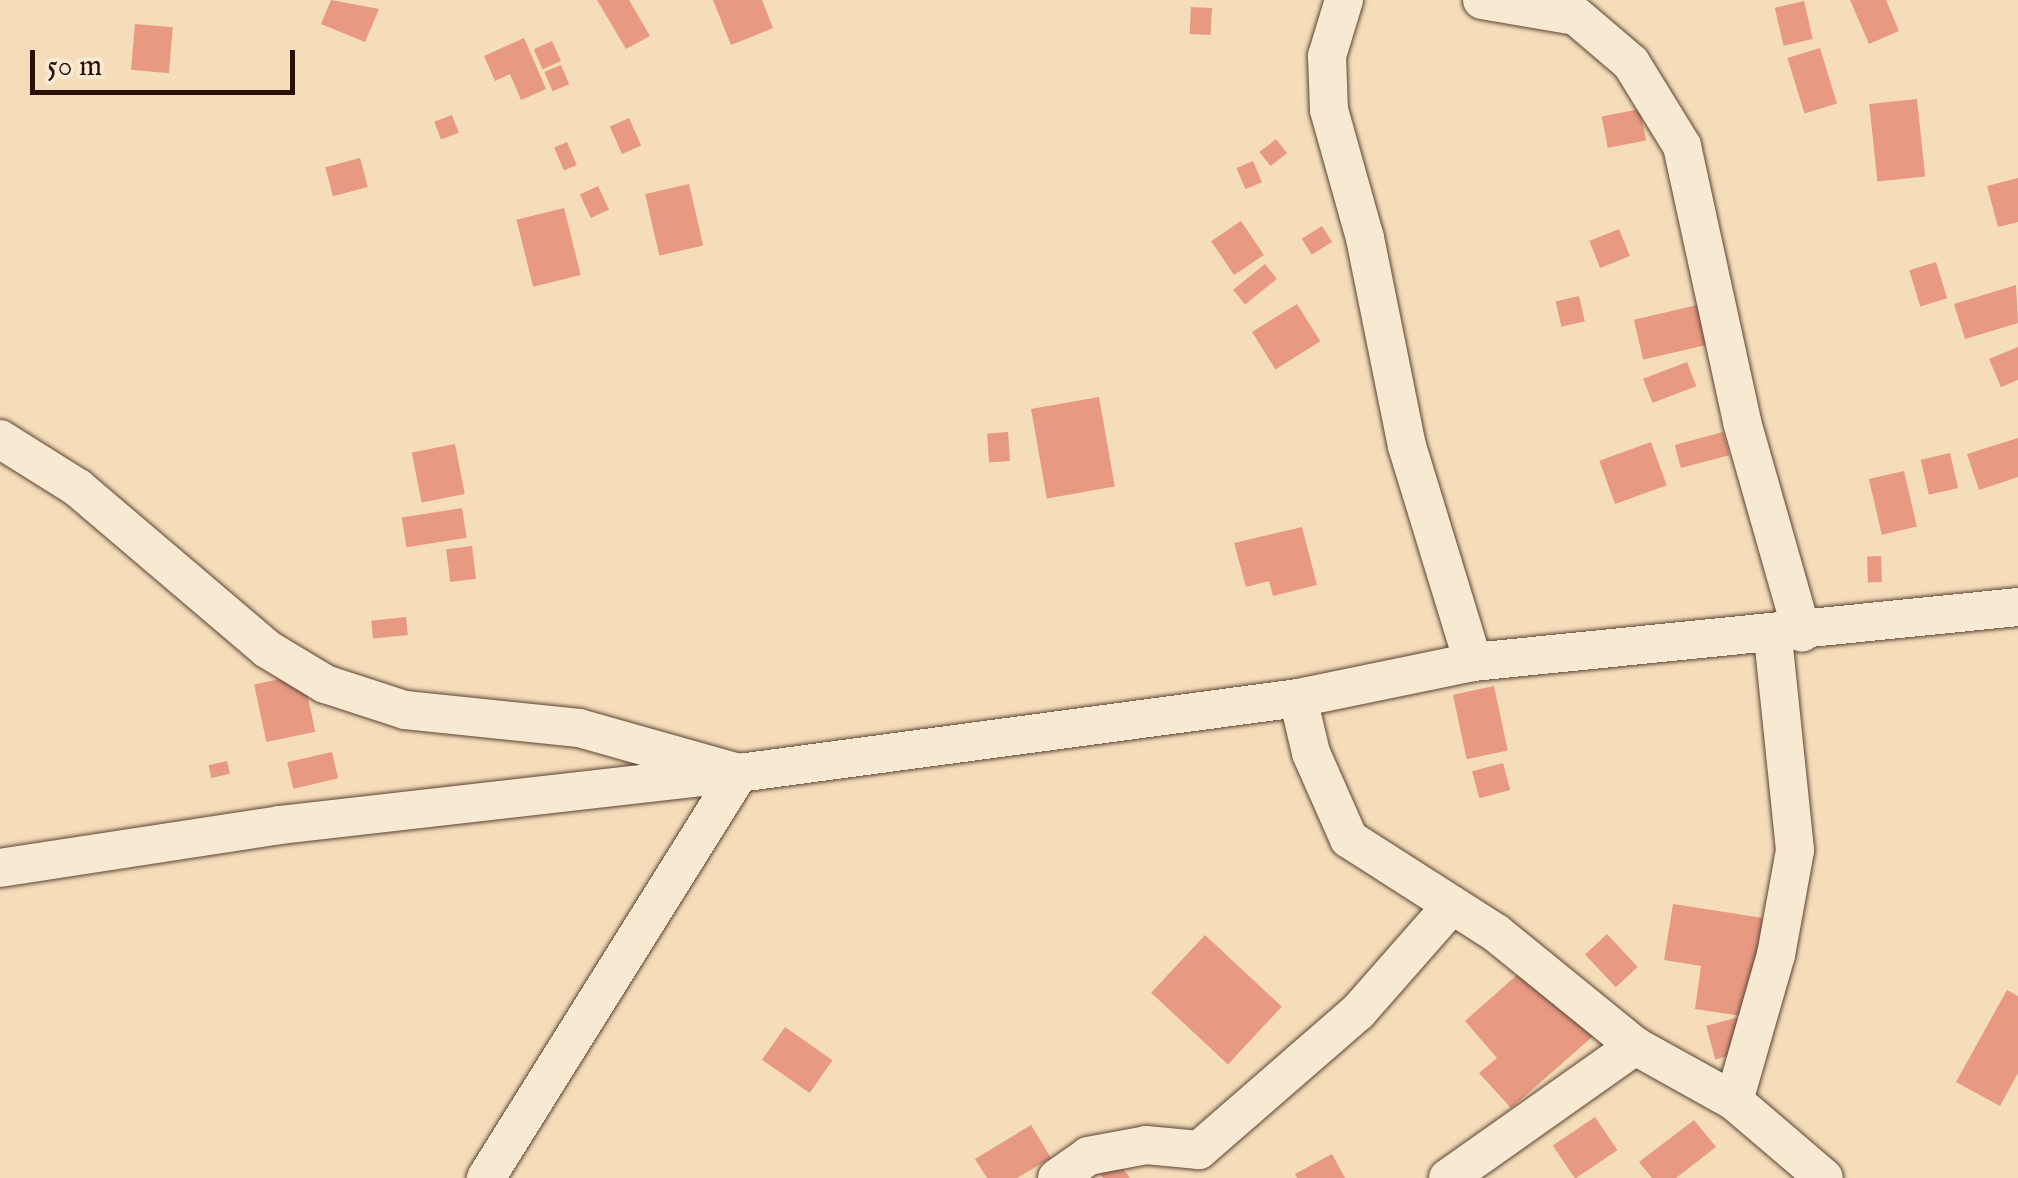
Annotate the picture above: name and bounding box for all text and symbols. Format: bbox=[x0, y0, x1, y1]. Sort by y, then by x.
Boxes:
scale bar bbox=[35, 30, 300, 92]
text: 50 m bbox=[47, 48, 102, 86]

